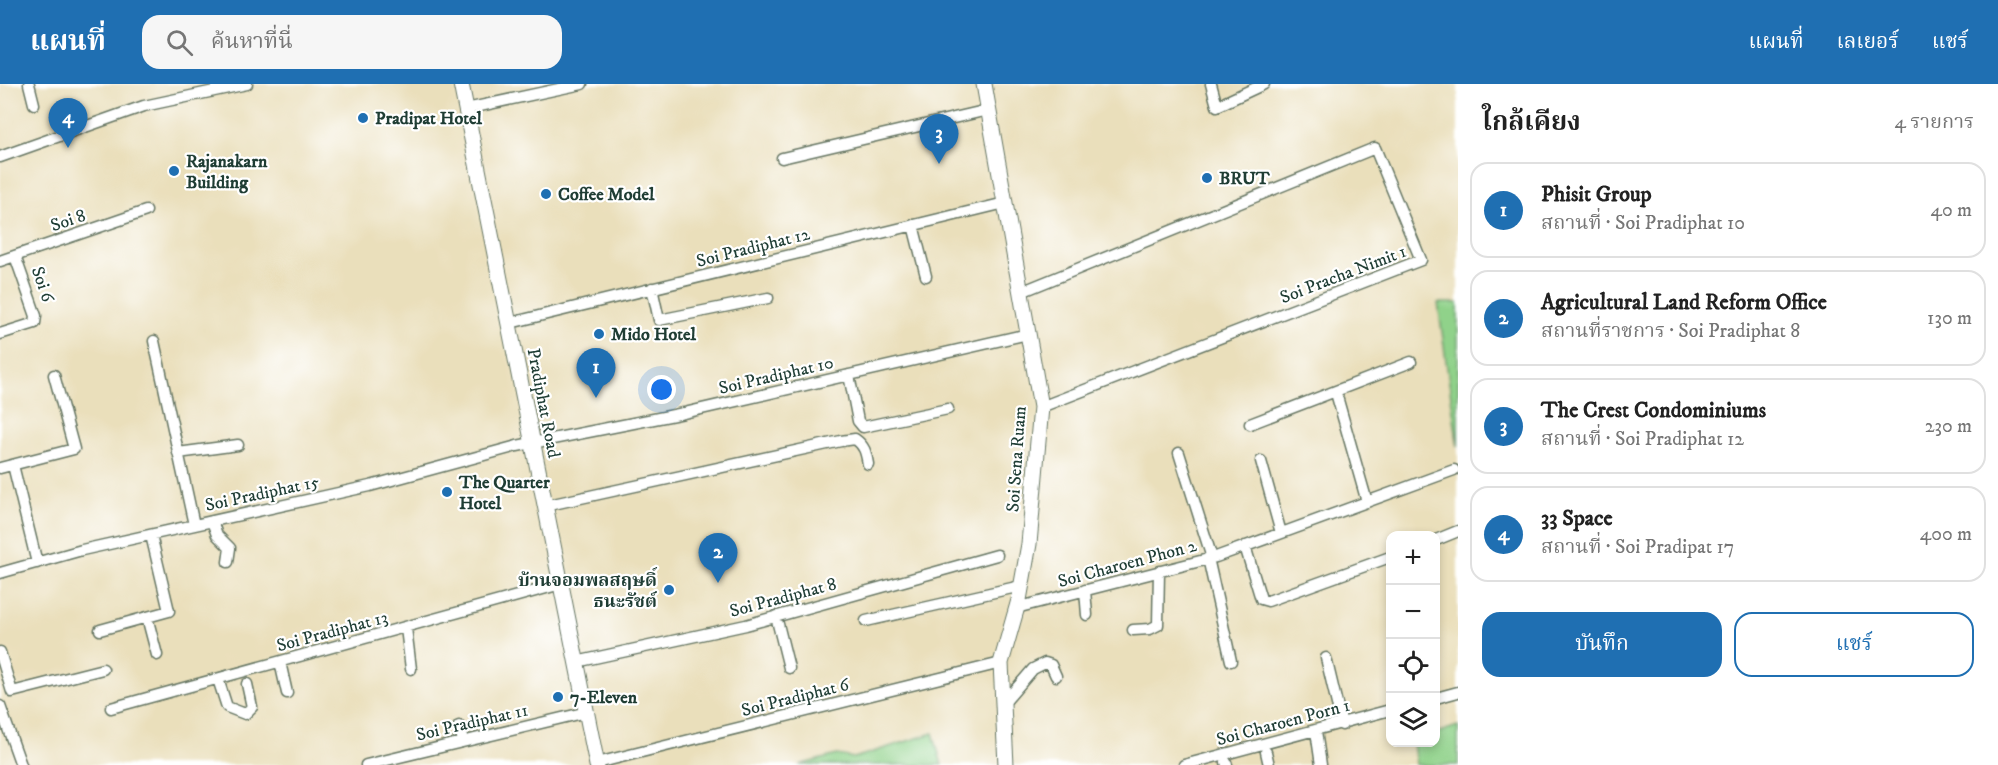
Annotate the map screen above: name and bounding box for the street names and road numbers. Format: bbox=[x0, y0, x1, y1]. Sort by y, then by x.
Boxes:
street label: Soi 8 bbox=[48, 205, 89, 237]
street label: Soi Pradiphat 12 bbox=[694, 223, 812, 273]
street label: Soi Pracha Nimit 1 bbox=[1277, 241, 1410, 309]
street label: Soi 6 bbox=[26, 264, 59, 306]
street label: Pradiphat Road bbox=[522, 346, 564, 460]
street label: Soi Pradiphat 10 bbox=[717, 352, 836, 400]
street label: Soi Sena Ruam bbox=[1002, 405, 1032, 513]
street label: Soi Pradiphat 15 bbox=[203, 471, 321, 517]
street label: Soi Charoen Phon 2 bbox=[1056, 535, 1199, 593]
street label: Soi Pradiphat 8 bbox=[727, 573, 839, 623]
street label: Soi Pradiphat 13 bbox=[274, 607, 390, 657]
street label: Soi Pradiphat 6 bbox=[739, 674, 852, 722]
street label: Soi Charoen Porn 1 bbox=[1214, 695, 1352, 751]
street label: Soi Pradiphat 11 bbox=[414, 699, 530, 747]

